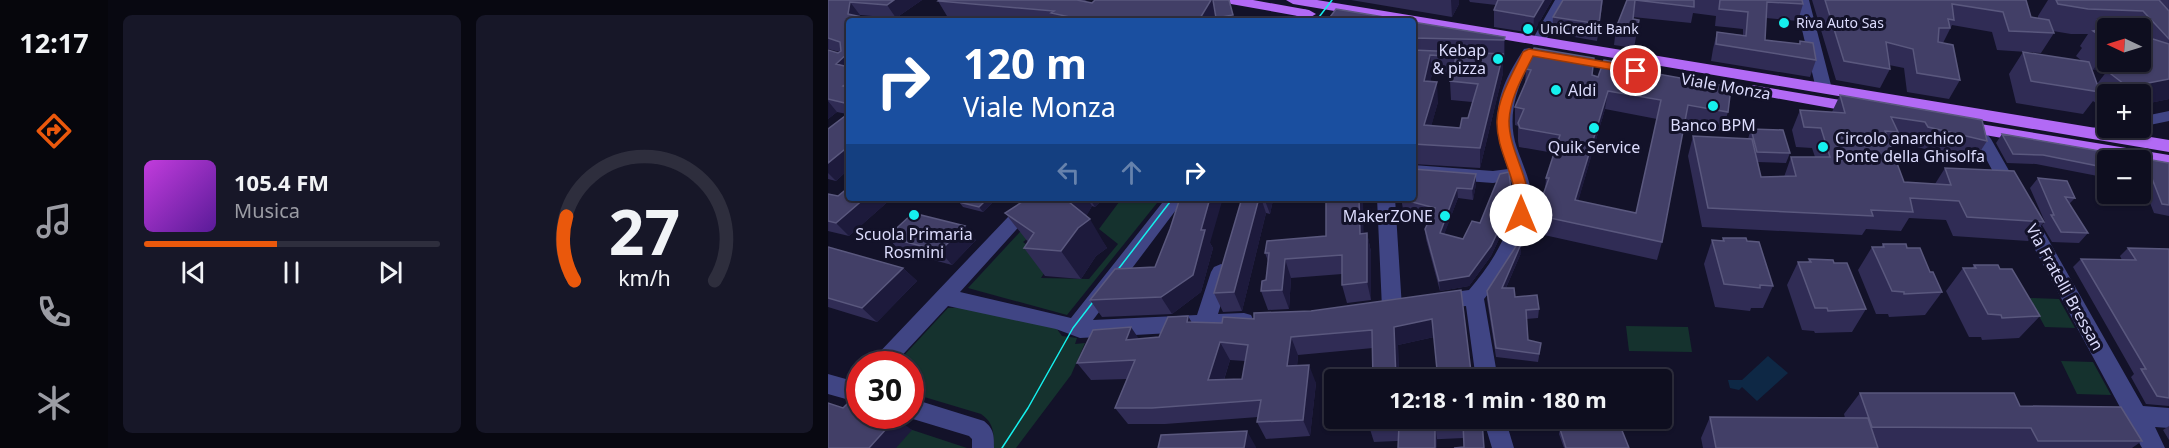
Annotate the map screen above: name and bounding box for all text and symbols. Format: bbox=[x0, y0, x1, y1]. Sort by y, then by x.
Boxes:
place label: Riva Auto Sas bbox=[1796, 13, 1884, 32]
marker: Riva Auto Sas bbox=[1777, 16, 1791, 30]
north arrow bbox=[2097, 18, 2151, 72]
map controls bbox=[2097, 18, 2151, 204]
place label: UniCredit Bank bbox=[1540, 19, 1639, 38]
marker: UniCredit Bank bbox=[1521, 22, 1535, 36]
text: 12:17 bbox=[19, 24, 89, 61]
text: 120 m bbox=[963, 34, 1087, 91]
place label: Kebap & pizza bbox=[1432, 39, 1486, 79]
icon: right bbox=[864, 42, 942, 120]
pin bbox=[1610, 45, 1661, 96]
marker: Kebap & pizza bbox=[1491, 52, 1505, 66]
icon: arrive bbox=[1619, 54, 1652, 87]
street label: Viale Monza bbox=[1679, 67, 1773, 105]
place label: Aldi bbox=[1568, 79, 1596, 101]
marker: Aldi bbox=[1549, 83, 1563, 97]
button: + bbox=[2097, 84, 2151, 138]
text: Viale Monza bbox=[963, 88, 1116, 125]
marker: Banco BPM bbox=[1706, 99, 1720, 113]
icon: directions bbox=[33, 110, 75, 152]
place label: Banco BPM bbox=[1670, 114, 1756, 136]
marker: Quik Service bbox=[1587, 121, 1601, 135]
place label: Circolo anarchico Ponte della Ghisolfa bbox=[1835, 127, 1985, 167]
place label: Quik Service bbox=[1548, 136, 1640, 158]
marker: Circolo anarchico Ponte della Ghisolfa bbox=[1816, 140, 1830, 154]
button: − bbox=[2097, 150, 2151, 204]
icon: left bbox=[1052, 156, 1085, 189]
icon: ahead bbox=[1115, 156, 1148, 189]
icon: right bbox=[1178, 156, 1211, 189]
text: 105.4 FM bbox=[234, 167, 329, 197]
position arrow bbox=[1489, 183, 1553, 247]
text: 27 bbox=[609, 188, 680, 273]
text: Musica bbox=[234, 197, 300, 224]
icon: music bbox=[33, 200, 75, 242]
place label: MakerZONE bbox=[1343, 205, 1433, 227]
marker: Scuola Primaria Rosmini bbox=[907, 208, 921, 222]
marker: MakerZONE bbox=[1438, 209, 1452, 223]
street label: Via Fratelli Bressan bbox=[2021, 220, 2109, 354]
place label: Scuola Primaria Rosmini bbox=[855, 223, 973, 263]
icon: previous bbox=[177, 256, 210, 289]
icon: pause bbox=[275, 256, 308, 289]
icon: next bbox=[374, 256, 407, 289]
text: km/h bbox=[618, 263, 671, 292]
icon: phone bbox=[33, 291, 75, 333]
speed limit sign: 30 bbox=[846, 351, 924, 429]
icon: climate bbox=[33, 382, 75, 424]
text: 12:18 · 1 min · 180 m bbox=[1389, 384, 1607, 414]

